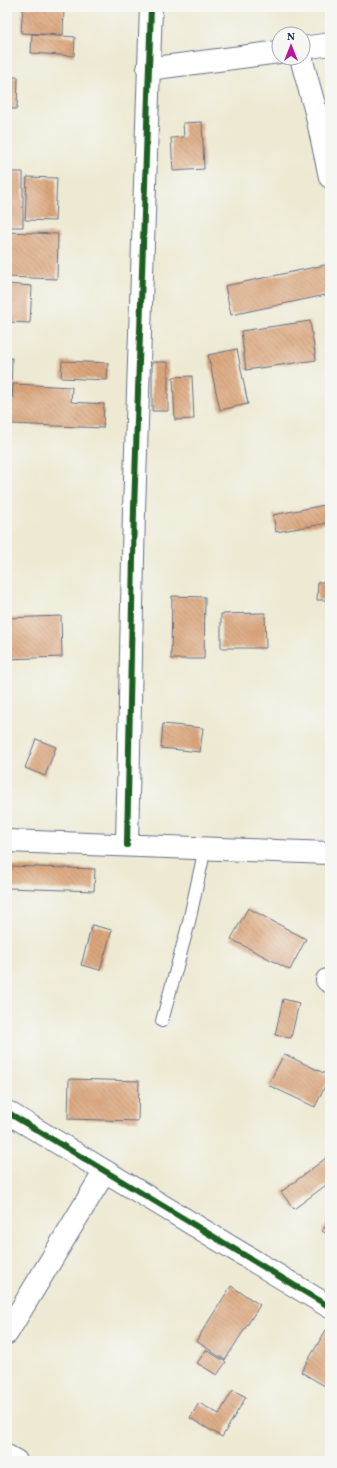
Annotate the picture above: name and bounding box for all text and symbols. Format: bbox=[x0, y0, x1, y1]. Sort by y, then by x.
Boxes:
north arrow bbox=[271, 26, 311, 66]
text: N bbox=[287, 30, 295, 45]

